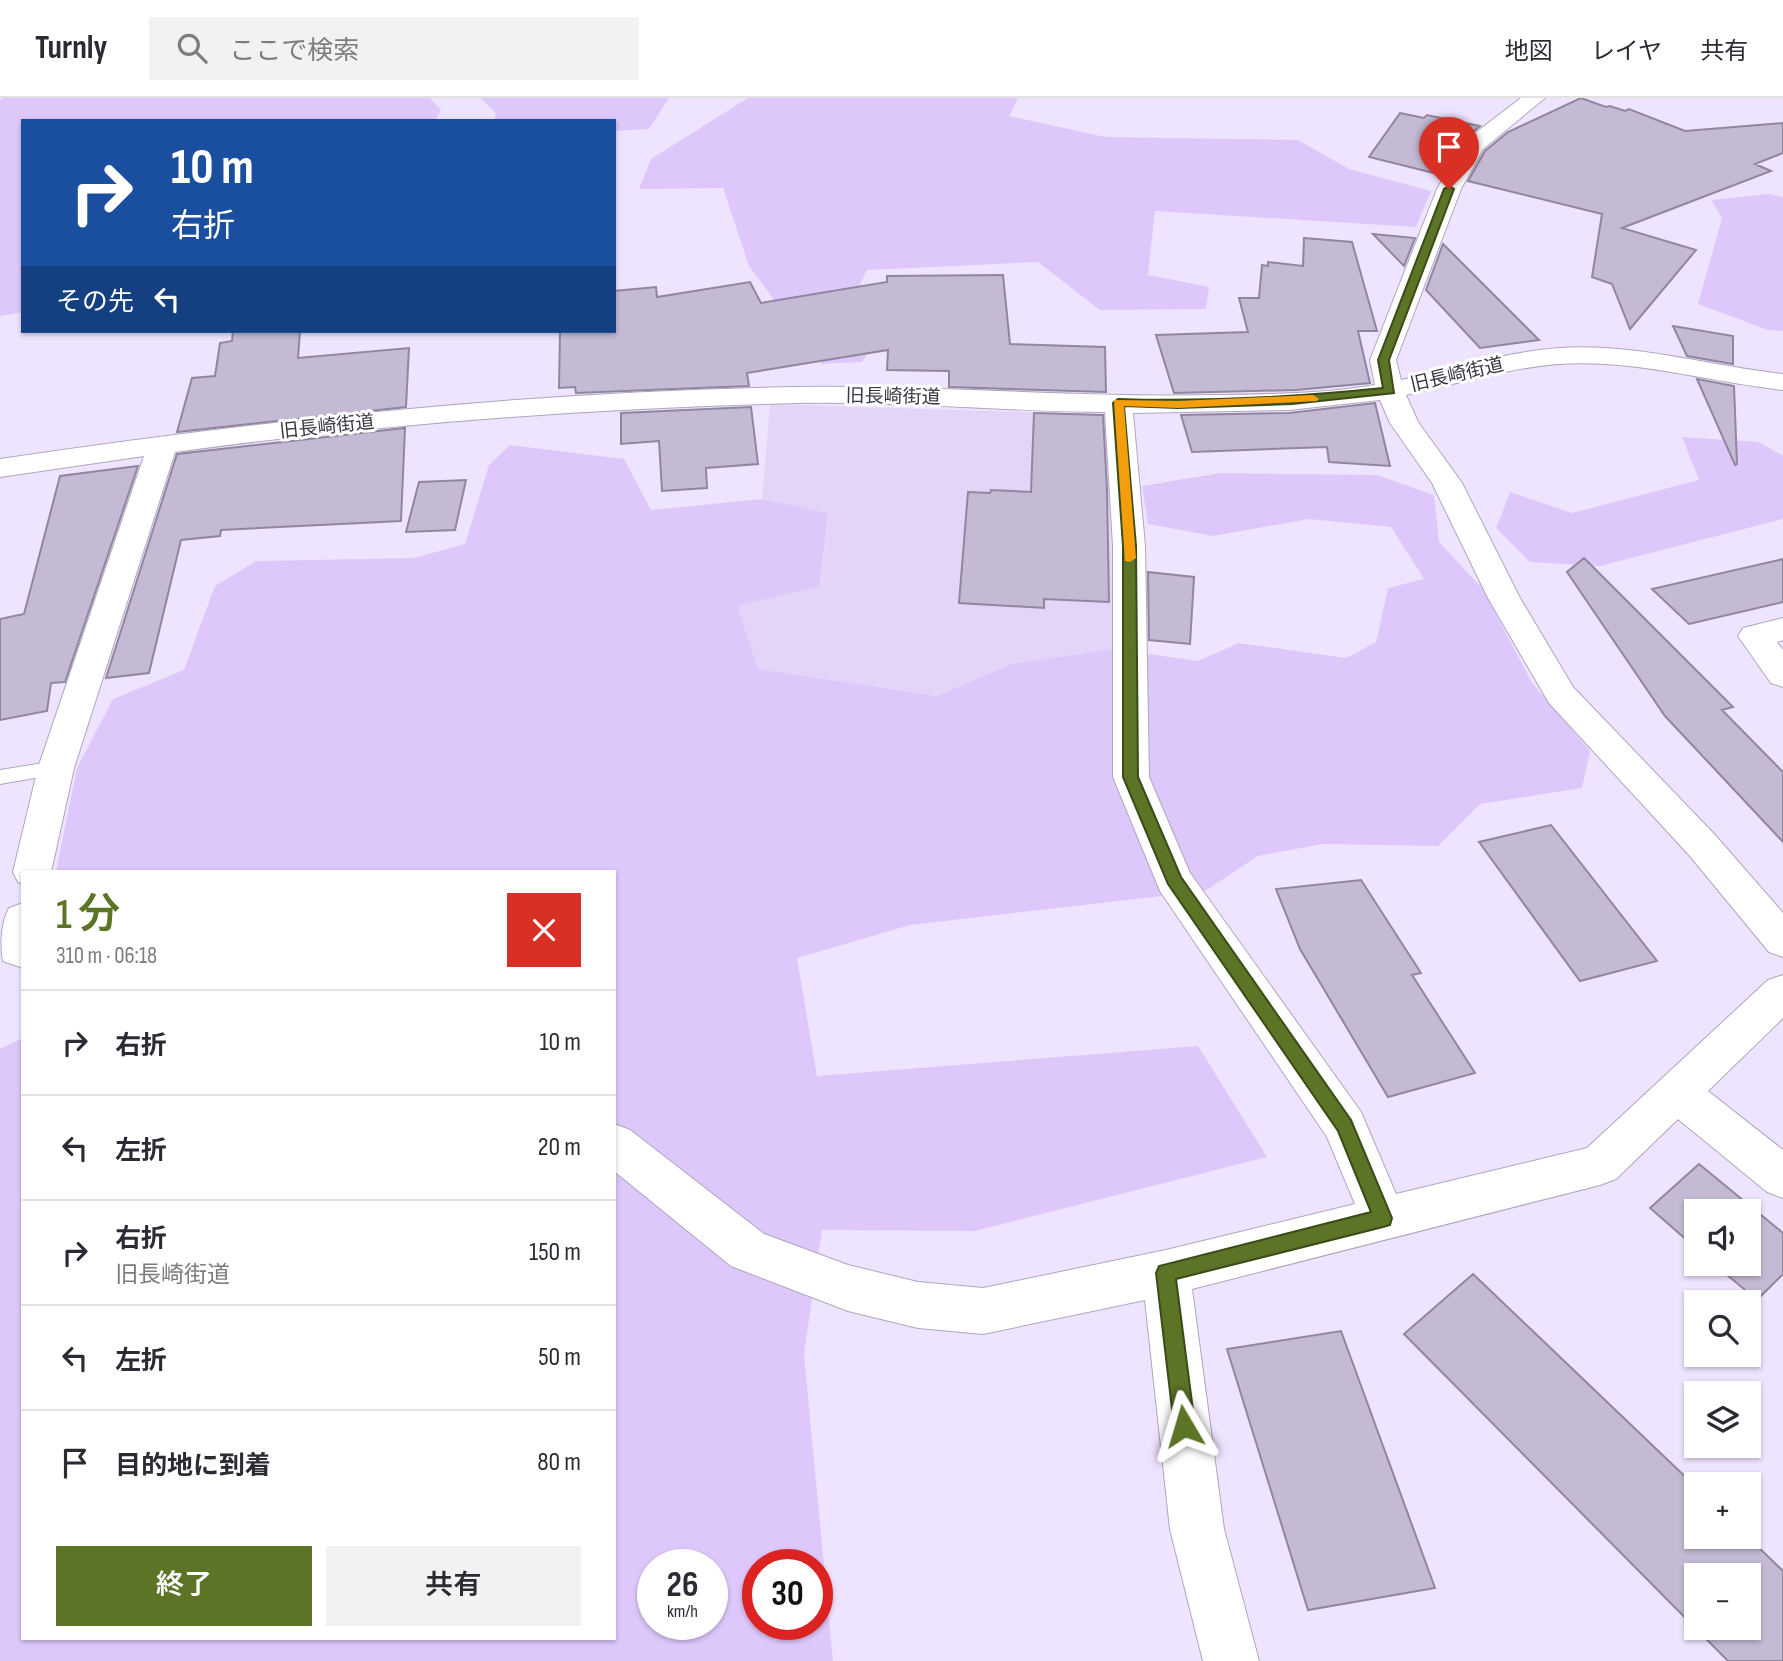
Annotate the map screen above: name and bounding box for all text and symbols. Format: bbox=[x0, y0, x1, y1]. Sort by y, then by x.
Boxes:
search box bbox=[149, 17, 639, 80]
text: Turnly bbox=[35, 28, 107, 68]
icon: search bbox=[173, 29, 211, 67]
text: ここで検索 bbox=[229, 36, 359, 67]
text: 地図 bbox=[1505, 37, 1553, 66]
text: レイヤ bbox=[1591, 37, 1662, 66]
text: 共有 bbox=[1700, 37, 1748, 66]
pin bbox=[1419, 117, 1479, 189]
icon: arrive bbox=[1430, 128, 1468, 166]
text: 10 m bbox=[171, 139, 254, 198]
icon: right bbox=[56, 147, 147, 238]
text: 右折 bbox=[171, 207, 235, 246]
icon: left bbox=[148, 280, 186, 318]
text: その先 bbox=[56, 287, 134, 318]
street label: 旧長崎街道 bbox=[1408, 353, 1506, 397]
street label: 旧長崎街道 bbox=[845, 385, 941, 409]
street label: 旧長崎街道 bbox=[279, 411, 375, 443]
text: 1 分 bbox=[56, 890, 120, 941]
button: close bbox=[507, 893, 581, 967]
text: 310 m · 06:18 bbox=[56, 942, 157, 970]
icon: right bbox=[56, 1024, 94, 1062]
text: 10 m bbox=[539, 1027, 581, 1058]
text: 右折 bbox=[115, 1031, 167, 1062]
icon: left bbox=[56, 1129, 94, 1167]
text: 20 m bbox=[538, 1132, 581, 1163]
text: 左折 bbox=[115, 1136, 167, 1167]
map controls bbox=[1684, 1199, 1761, 1640]
button: sound bbox=[1684, 1199, 1761, 1276]
text: 右折 bbox=[115, 1224, 167, 1255]
icon: right bbox=[56, 1234, 94, 1272]
text: 150 m bbox=[529, 1237, 581, 1268]
text: 旧長崎街道 bbox=[115, 1261, 230, 1289]
button: search bbox=[1684, 1290, 1761, 1367]
icon: left bbox=[56, 1339, 94, 1377]
text: 50 m bbox=[538, 1342, 581, 1373]
text: 左折 bbox=[115, 1346, 167, 1377]
button: layers bbox=[1684, 1381, 1761, 1458]
position arrow bbox=[1147, 1389, 1221, 1463]
icon: arrive bbox=[56, 1444, 94, 1482]
text: 80 m bbox=[537, 1447, 581, 1478]
text: 目的地に到着 bbox=[115, 1451, 271, 1482]
button: + bbox=[1684, 1472, 1761, 1549]
button: 終了 bbox=[56, 1546, 312, 1626]
button: 共有 bbox=[326, 1546, 581, 1626]
speed limit sign: 30 bbox=[742, 1549, 833, 1640]
button: − bbox=[1684, 1563, 1761, 1640]
text: 26 bbox=[667, 1564, 698, 1607]
text: km/h bbox=[667, 1601, 698, 1622]

